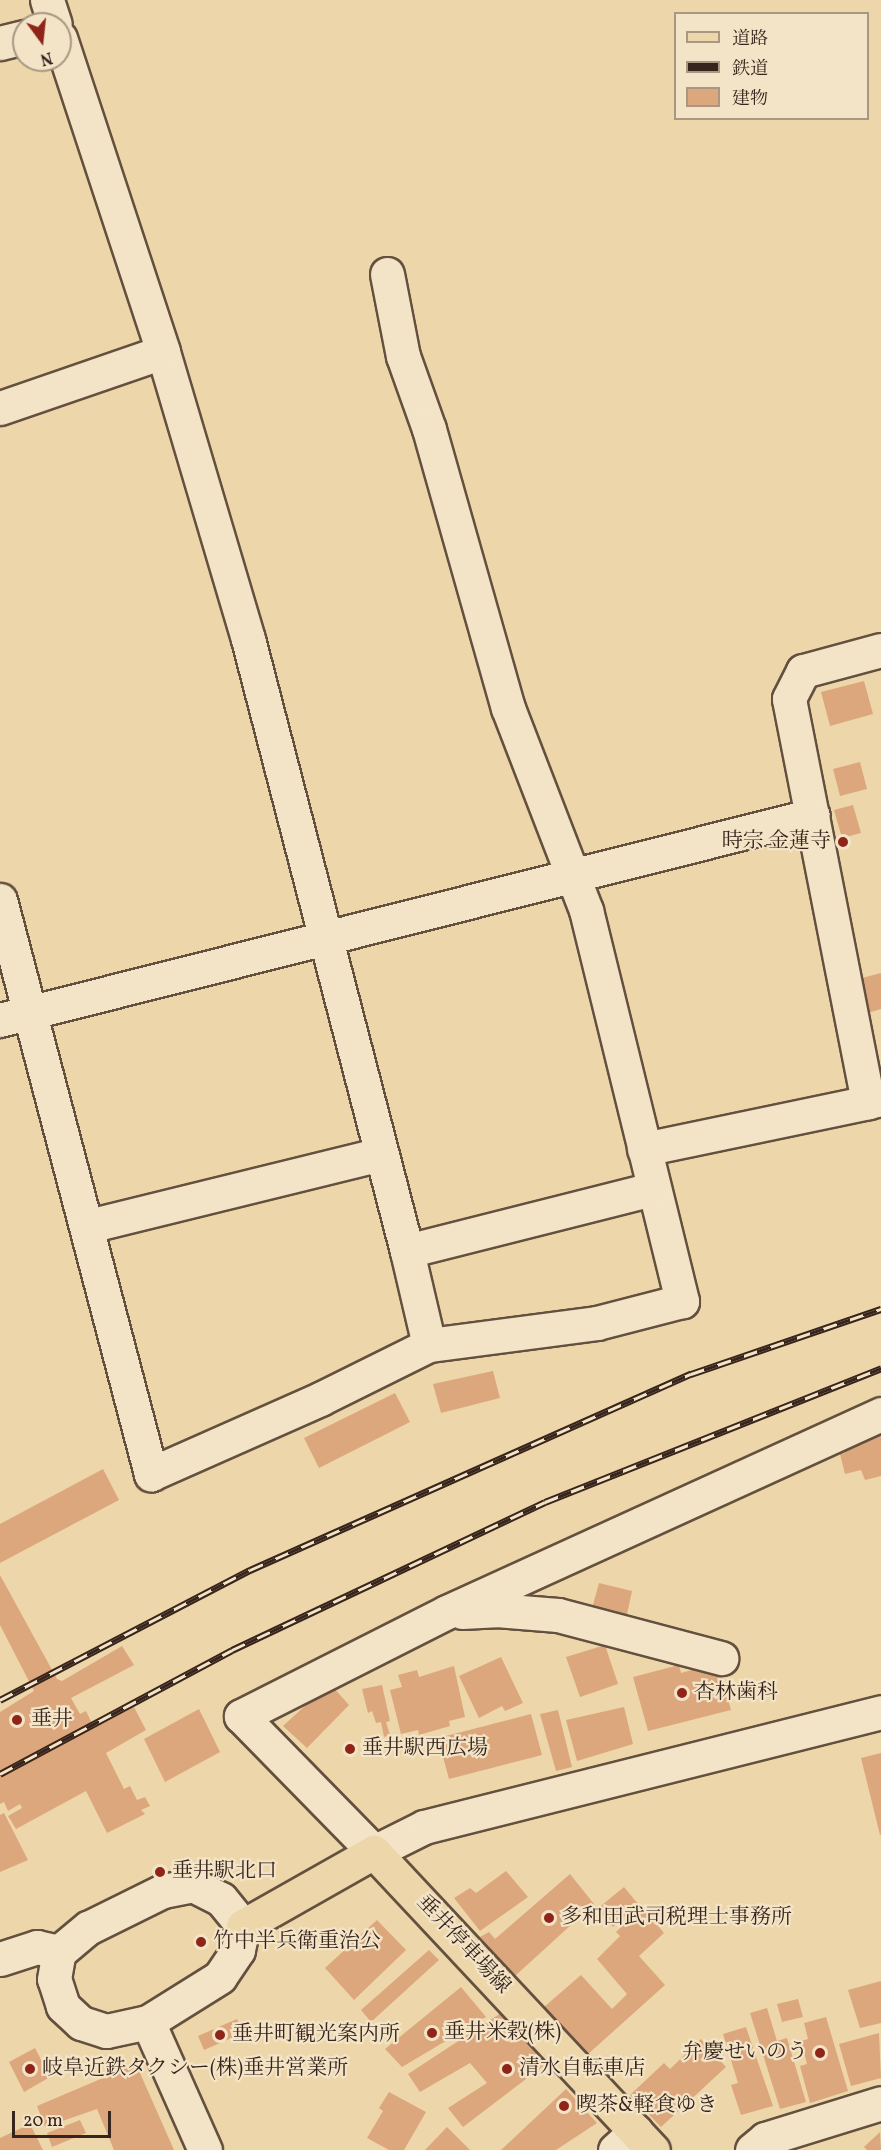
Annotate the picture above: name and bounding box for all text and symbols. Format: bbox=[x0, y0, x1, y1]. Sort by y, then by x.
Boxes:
north arrow bbox=[12, 12, 72, 72]
legend bbox=[674, 12, 869, 120]
text: 道路 bbox=[732, 27, 768, 52]
text: N bbox=[38, 45, 55, 70]
text: 鉄道 bbox=[732, 57, 768, 82]
text: 建物 bbox=[732, 87, 768, 112]
place label: 時宗 金蓮寺 bbox=[722, 829, 831, 855]
marker: 時宗 金蓮寺 bbox=[836, 835, 850, 849]
place label: 杏林歯科 bbox=[694, 1680, 778, 1706]
marker: 杏林歯科 bbox=[675, 1686, 689, 1700]
place label: 垂井 bbox=[31, 1707, 73, 1733]
marker: 垂井 bbox=[8, 1711, 26, 1729]
place label: 垂井駅西広場 bbox=[362, 1736, 488, 1762]
marker: 垂井駅西広場 bbox=[343, 1742, 357, 1756]
place label: 垂井駅北口 bbox=[172, 1859, 277, 1885]
marker: 垂井駅北口 bbox=[153, 1865, 167, 1879]
street label: 垂井停車場線 bbox=[411, 1890, 515, 2000]
place label: 多和田武司税理士事務所 bbox=[561, 1905, 792, 1931]
marker: 多和田武司税理士事務所 bbox=[542, 1911, 556, 1925]
place label: 竹中半兵衛重治公 bbox=[213, 1929, 381, 1955]
marker: 竹中半兵衛重治公 bbox=[194, 1935, 208, 1949]
place label: 垂井米穀(株) bbox=[444, 2020, 561, 2046]
place label: 垂井町観光案内所 bbox=[232, 2022, 400, 2048]
marker: 垂井米穀(株) bbox=[425, 2026, 439, 2040]
marker: 垂井町観光案内所 bbox=[213, 2028, 227, 2042]
place label: 弁慶せいのう bbox=[682, 2040, 808, 2066]
marker: 弁慶せいのう bbox=[813, 2046, 827, 2060]
place label: 岐阜近鉄タクシー(株)垂井営業所 bbox=[42, 2056, 348, 2082]
place label: 清水自転車店 bbox=[519, 2056, 645, 2082]
marker: 岐阜近鉄タクシー(株)垂井営業所 bbox=[23, 2062, 37, 2076]
marker: 清水自転車店 bbox=[500, 2062, 514, 2076]
place label: 喫茶&軽食ゆき bbox=[576, 2093, 718, 2119]
scale bar bbox=[15, 2099, 114, 2137]
marker: 喫茶&軽食ゆき bbox=[557, 2099, 571, 2113]
text: 20 m bbox=[23, 2109, 63, 2134]

